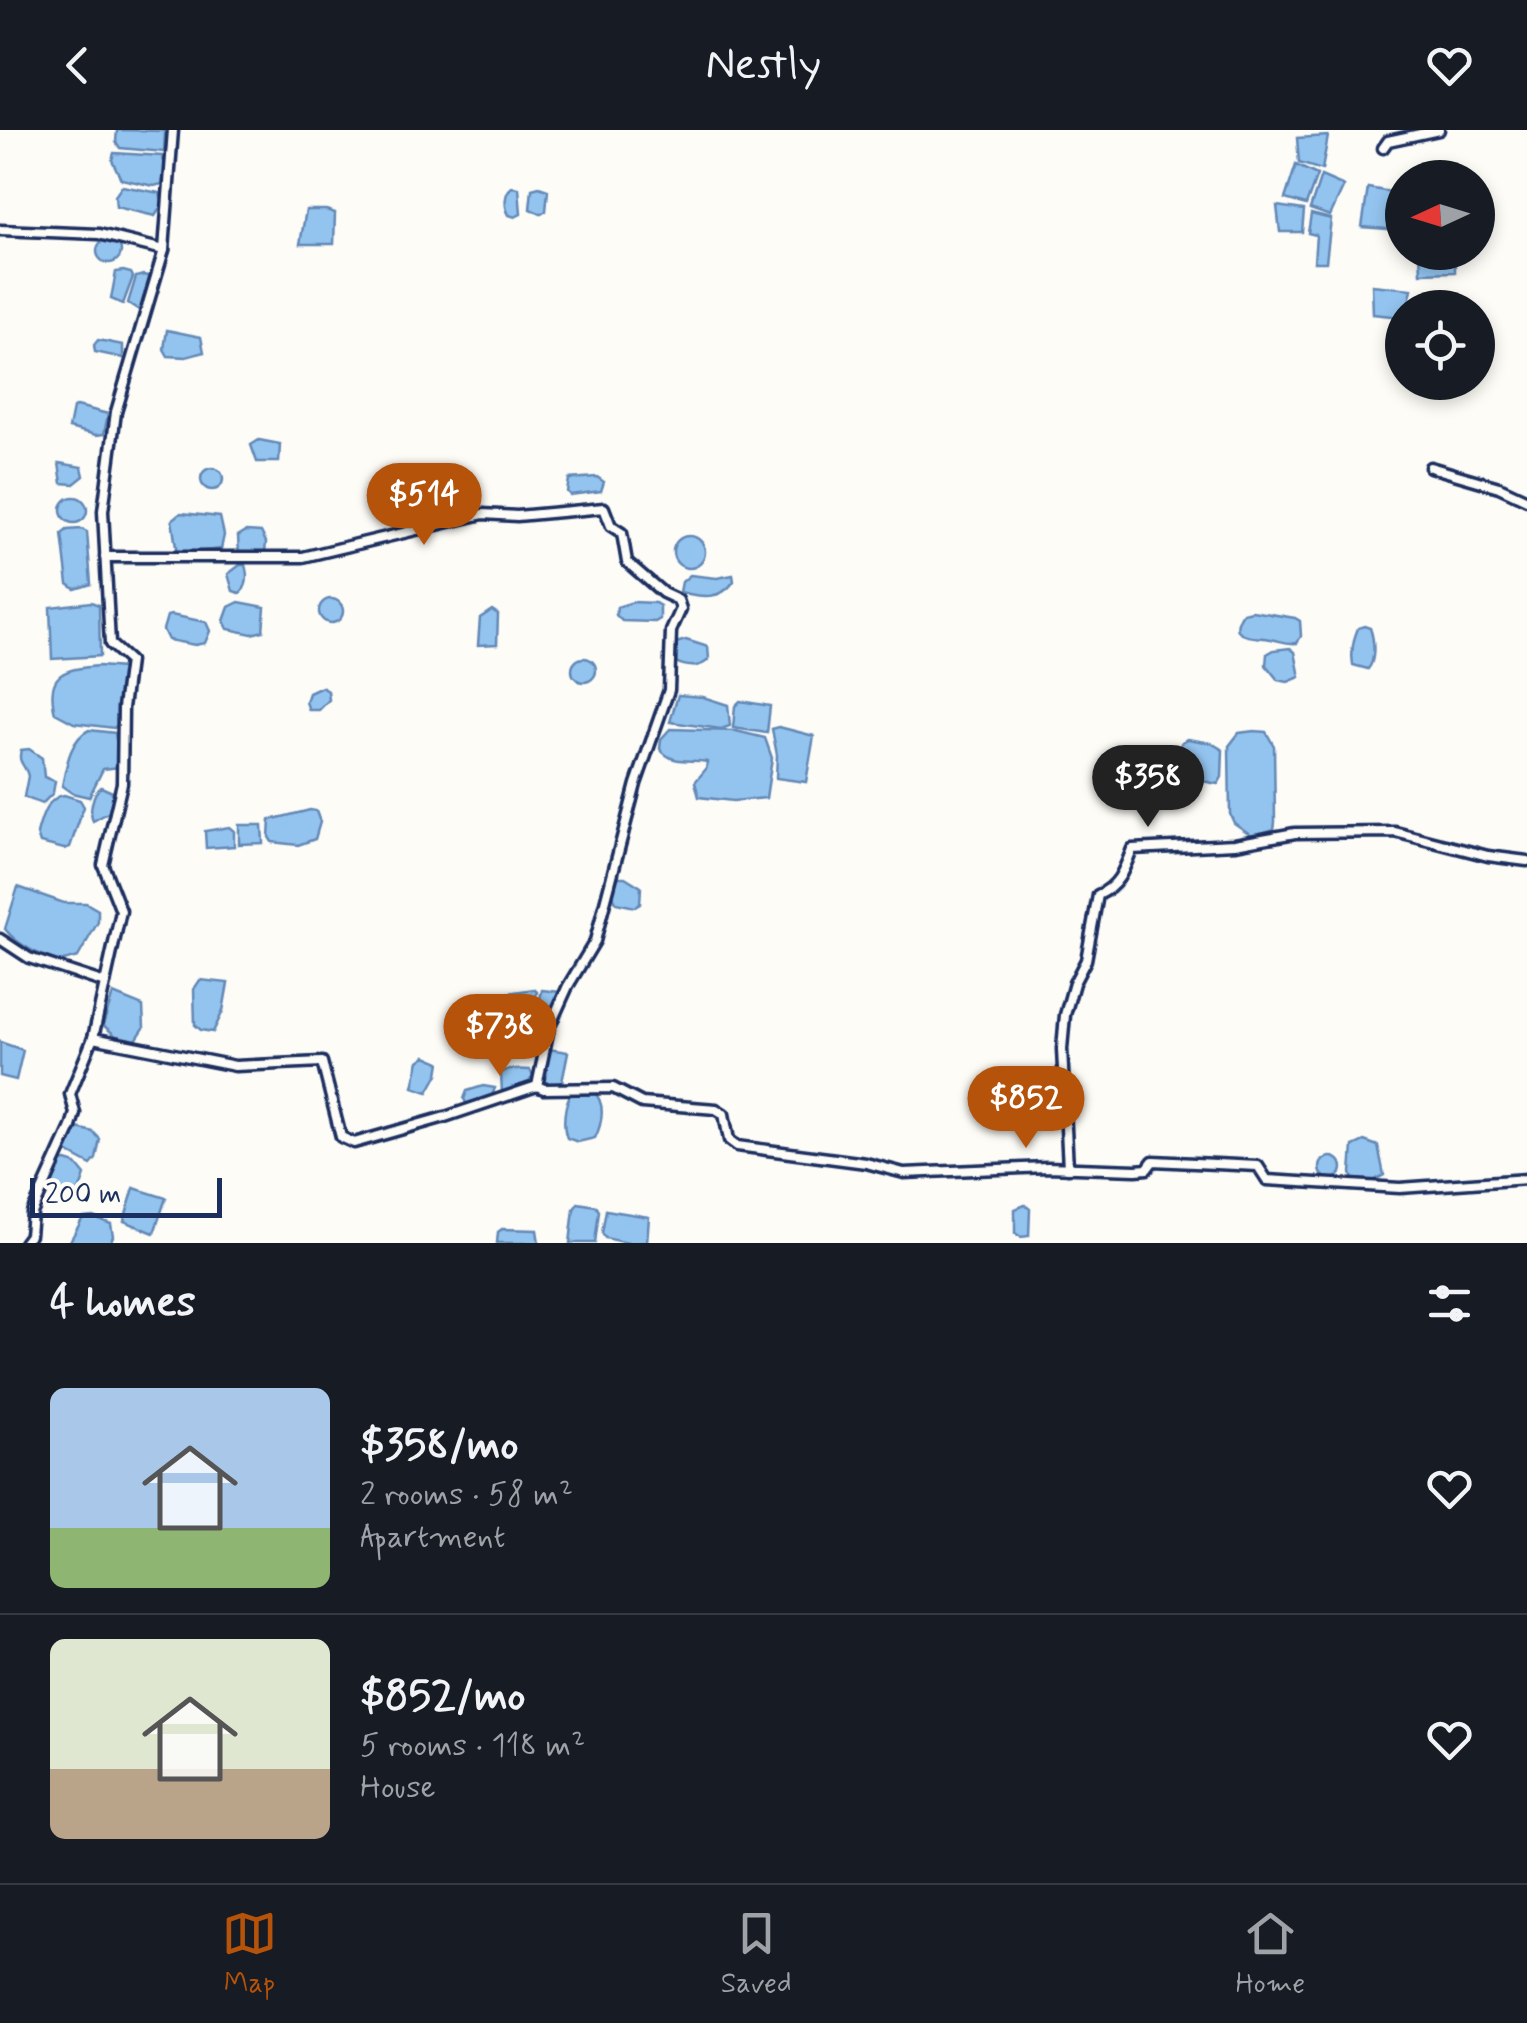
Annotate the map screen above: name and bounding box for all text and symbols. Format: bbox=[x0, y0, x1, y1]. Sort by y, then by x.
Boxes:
text: Nestly bbox=[705, 36, 822, 95]
icon: back bbox=[50, 38, 105, 93]
icon: heart bbox=[1422, 38, 1477, 93]
north arrow bbox=[1385, 160, 1495, 270]
map controls bbox=[1385, 160, 1495, 400]
button: locate bbox=[1385, 290, 1495, 400]
pin: $514 bbox=[365, 463, 483, 548]
text: $514 bbox=[389, 474, 459, 516]
pin: $358 bbox=[1089, 745, 1207, 830]
text: $358 bbox=[1114, 756, 1182, 798]
pin: $738 bbox=[441, 994, 559, 1079]
text: $738 bbox=[465, 1005, 535, 1047]
pin: $852 bbox=[967, 1066, 1085, 1151]
text: $852 bbox=[989, 1077, 1063, 1119]
scale bar bbox=[30, 1173, 222, 1218]
text: 200 m bbox=[45, 1177, 121, 1214]
text: 4 homes bbox=[50, 1276, 196, 1331]
icon: filters bbox=[1422, 1276, 1477, 1331]
text: $358/mo bbox=[360, 1419, 518, 1474]
icon: home bbox=[130, 1428, 250, 1548]
icon: heart bbox=[1422, 1461, 1477, 1516]
text: 2 rooms · 58 m² bbox=[360, 1474, 573, 1516]
text: Apartment bbox=[360, 1516, 505, 1558]
text: $852/mo bbox=[360, 1670, 526, 1725]
icon: home bbox=[130, 1679, 250, 1799]
icon: heart bbox=[1422, 1712, 1477, 1767]
text: 5 rooms · 118 m² bbox=[360, 1725, 585, 1767]
text: House bbox=[360, 1767, 436, 1809]
tab: Map bbox=[222, 1906, 277, 2003]
tab: Saved bbox=[721, 1906, 792, 2003]
tab: Home bbox=[1235, 1906, 1305, 2003]

